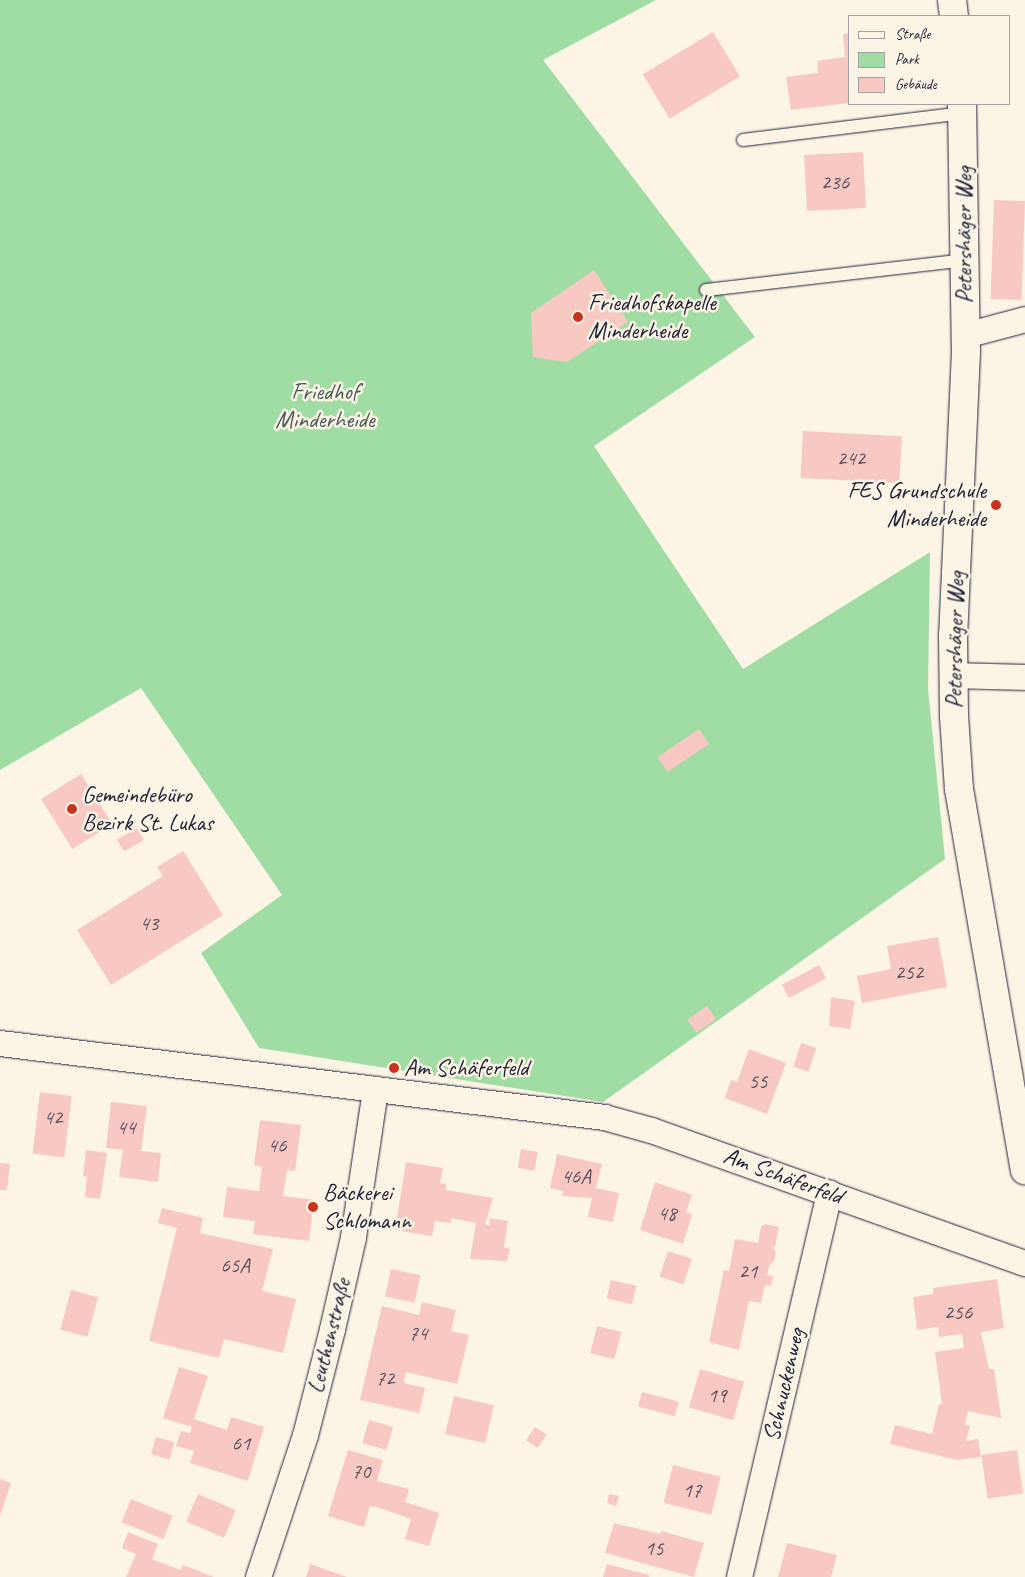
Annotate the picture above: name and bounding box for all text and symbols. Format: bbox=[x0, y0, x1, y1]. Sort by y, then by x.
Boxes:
legend bbox=[848, 15, 1010, 105]
text: Straße bbox=[895, 25, 930, 44]
text: Park bbox=[895, 50, 919, 69]
text: Gebäude bbox=[895, 75, 937, 94]
street label: Petershäger Weg bbox=[950, 166, 978, 304]
house number: 236 bbox=[821, 169, 849, 195]
place label: Friedhofskapelle Minderheide bbox=[588, 289, 716, 345]
marker: Friedhofskapelle Minderheide bbox=[572, 311, 584, 323]
park label: Friedhof Minderheide bbox=[275, 378, 375, 434]
house number: 242 bbox=[837, 445, 865, 471]
place label: FES Grundschule Minderheide bbox=[848, 477, 986, 533]
marker: FES Grundschule Minderheide bbox=[990, 499, 1002, 511]
street label: Petershäger Weg bbox=[939, 571, 971, 709]
place label: Gemeindebüro Bezirk St. Lukas bbox=[82, 781, 213, 837]
marker: Gemeindebüro Bezirk St. Lukas bbox=[66, 803, 78, 815]
house number: 43 bbox=[140, 910, 158, 936]
house number: 252 bbox=[895, 959, 923, 985]
place label: Am Schäferfeld bbox=[404, 1054, 528, 1082]
marker: Am Schäferfeld bbox=[388, 1062, 400, 1074]
house number: 55 bbox=[749, 1068, 767, 1094]
house number: 42 bbox=[44, 1104, 62, 1130]
house number: 44 bbox=[117, 1114, 135, 1140]
house number: 46 bbox=[268, 1132, 286, 1158]
street label: Am Schäferfeld bbox=[720, 1141, 846, 1211]
house number: 46A bbox=[561, 1163, 591, 1189]
place label: Bäckerei Schlomann bbox=[323, 1179, 411, 1235]
house number: 48 bbox=[658, 1200, 676, 1226]
marker: Bäckerei Schlomann bbox=[307, 1201, 319, 1213]
house number: 65A bbox=[220, 1252, 250, 1278]
house number: 21 bbox=[739, 1258, 757, 1284]
street label: Leuthenstraße bbox=[301, 1276, 357, 1396]
house number: 256 bbox=[944, 1299, 972, 1325]
house number: 74 bbox=[409, 1320, 427, 1346]
street label: Schnuckenweg bbox=[757, 1326, 811, 1444]
house number: 72 bbox=[376, 1365, 394, 1391]
house number: 19 bbox=[708, 1382, 726, 1408]
house number: 61 bbox=[232, 1430, 250, 1456]
house number: 70 bbox=[352, 1458, 370, 1484]
house number: 17 bbox=[683, 1477, 701, 1503]
house number: 15 bbox=[645, 1535, 663, 1561]

